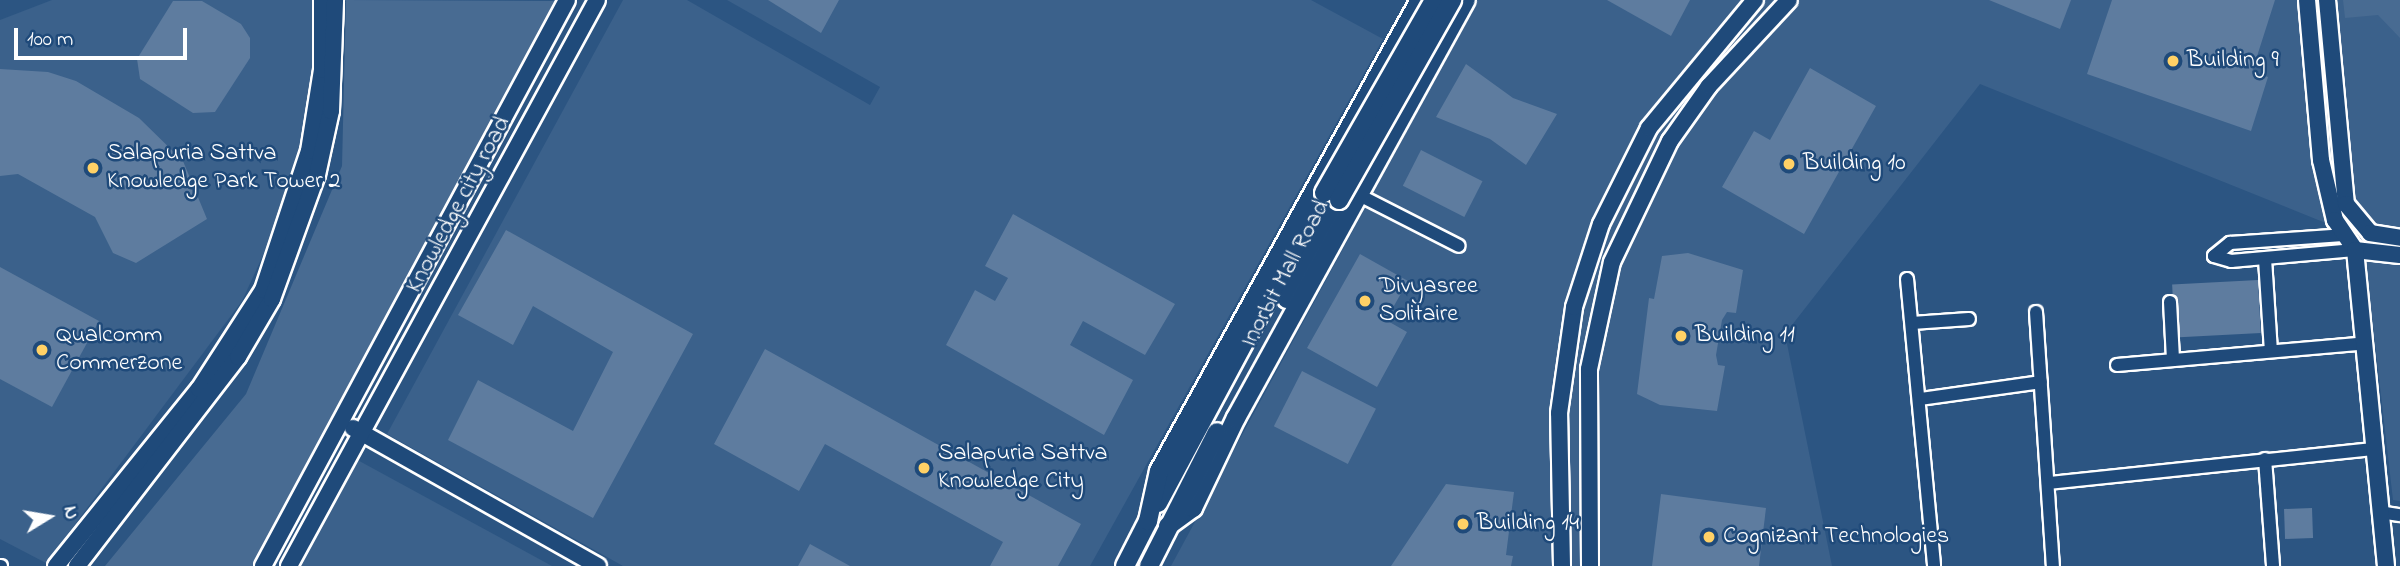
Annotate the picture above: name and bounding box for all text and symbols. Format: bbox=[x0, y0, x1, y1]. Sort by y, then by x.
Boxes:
scale bar bbox=[18, 14, 191, 58]
text: 100 m bbox=[27, 25, 73, 55]
place label: Building 9 bbox=[2187, 47, 2279, 75]
marker: Building 9 bbox=[2165, 53, 2181, 69]
street label: Knowledge city road bbox=[400, 112, 518, 298]
place label: Salapuria Sattva Knowledge Park Tower 2 bbox=[107, 140, 341, 196]
place label: Building 10 bbox=[1803, 150, 1906, 178]
marker: Building 10 bbox=[1781, 156, 1797, 172]
marker: Salapuria Sattva Knowledge Park Tower 2 bbox=[85, 160, 101, 176]
street label: Inorbit Mall Road bbox=[1235, 196, 1337, 352]
place label: Divyasree Solitaire bbox=[1379, 273, 1478, 329]
marker: Divyasree Solitaire bbox=[1357, 293, 1373, 309]
place label: Qualcomm Commerzone bbox=[56, 322, 182, 378]
place label: Building 11 bbox=[1695, 322, 1795, 350]
marker: Building 11 bbox=[1673, 328, 1689, 344]
marker: Qualcomm Commerzone bbox=[34, 342, 50, 358]
place label: Salapuria Sattva Knowledge City bbox=[938, 440, 1108, 496]
marker: Salapuria Sattva Knowledge City bbox=[916, 460, 932, 476]
north arrow bbox=[14, 482, 84, 552]
text: N bbox=[56, 504, 85, 522]
place label: Building 14 bbox=[1477, 510, 1579, 538]
marker: Building 14 bbox=[1455, 516, 1471, 532]
place label: Cognizant Technologies bbox=[1723, 523, 1949, 551]
marker: Cognizant Technologies bbox=[1701, 529, 1717, 545]

